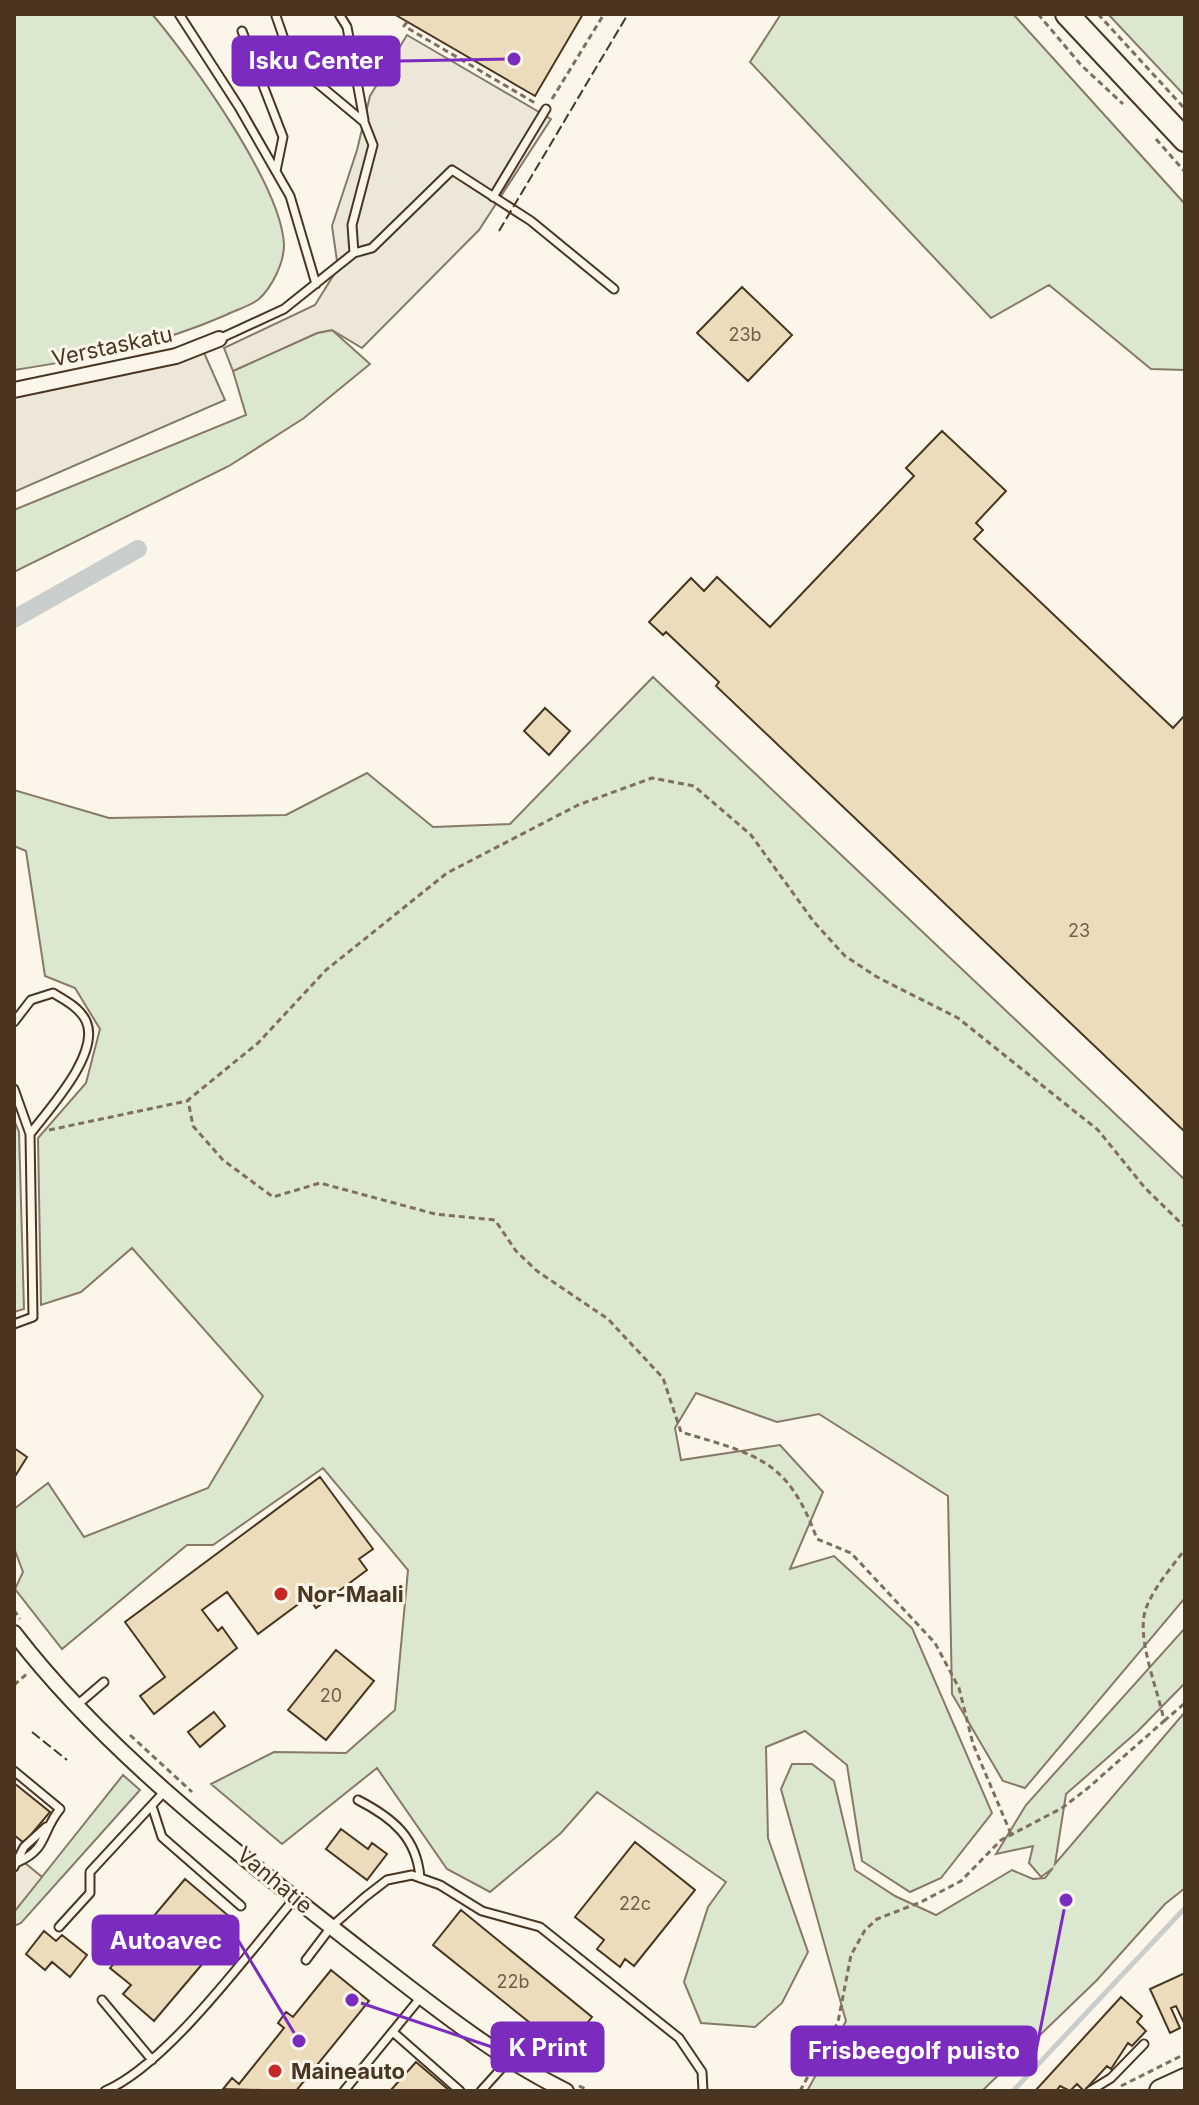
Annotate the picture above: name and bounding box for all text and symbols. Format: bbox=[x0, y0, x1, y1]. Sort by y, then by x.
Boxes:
callout: Isku Center bbox=[233, 37, 399, 85]
text: Isku Center bbox=[249, 46, 383, 75]
street label: Verstaskatu bbox=[49, 321, 175, 371]
house number: 23b bbox=[728, 324, 762, 345]
house number: 23 bbox=[1068, 920, 1090, 941]
place label: Nor-Maali bbox=[297, 1581, 404, 1607]
marker: Nor-Maali bbox=[272, 1585, 290, 1603]
house number: 20 bbox=[320, 1685, 342, 1706]
street label: Vanhatie bbox=[232, 1841, 318, 1919]
house number: 22c bbox=[619, 1893, 651, 1914]
callout: Autoavec bbox=[93, 1916, 238, 1964]
text: Autoavec bbox=[110, 1926, 222, 1955]
house number: 22b bbox=[497, 1971, 529, 1992]
callout: K Print bbox=[492, 2023, 603, 2071]
callout: Frisbeegolf puisto bbox=[792, 2027, 1036, 2075]
text: K Print bbox=[509, 2033, 588, 2062]
text: Frisbeegolf puisto bbox=[808, 2036, 1020, 2065]
place label: Maineauto bbox=[291, 2058, 405, 2084]
marker: Maineauto bbox=[266, 2062, 284, 2080]

